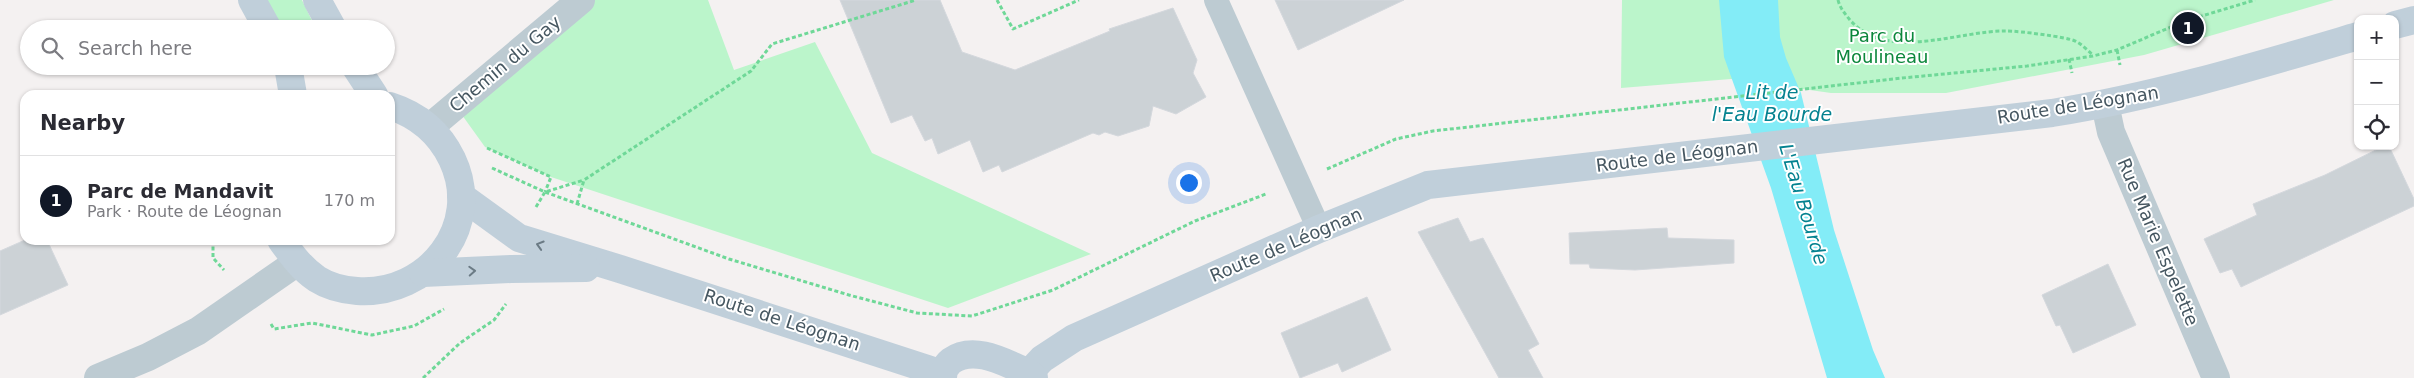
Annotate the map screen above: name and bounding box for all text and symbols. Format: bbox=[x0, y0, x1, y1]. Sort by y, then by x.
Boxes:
pin: 1 bbox=[2172, 9, 2204, 47]
street label: Chemin du Gay bbox=[445, 11, 565, 116]
map controls bbox=[2354, 15, 2399, 150]
button: + bbox=[2354, 15, 2399, 60]
search box bbox=[20, 20, 395, 75]
park label: Parc du Moulineau bbox=[1836, 25, 1928, 67]
icon: search bbox=[38, 34, 66, 62]
text: Search here bbox=[78, 37, 192, 59]
button: − bbox=[2354, 60, 2399, 105]
water label: Lit de l'Eau Bourde bbox=[1712, 81, 1832, 125]
street label: Route de Léognan bbox=[1996, 81, 2160, 128]
button: locate bbox=[2354, 105, 2399, 150]
text: Nearby bbox=[40, 111, 125, 135]
street label: Route de Léognan bbox=[1595, 135, 1759, 176]
water label: L'Eau Bourde bbox=[1775, 141, 1833, 267]
street label: Rue Marie Espelette bbox=[2114, 155, 2203, 329]
your location bbox=[1176, 170, 1202, 196]
text: Parc de Mandavit bbox=[87, 180, 273, 202]
text: 1 bbox=[50, 191, 62, 210]
text: 170 m bbox=[324, 191, 375, 210]
text: Park · Route de Léognan bbox=[87, 202, 282, 221]
street label: Route de Léognan bbox=[1207, 203, 1365, 286]
one-way arrow bbox=[536, 240, 545, 250]
one-way arrow bbox=[468, 265, 476, 276]
street label: Route de Léognan bbox=[701, 284, 863, 355]

